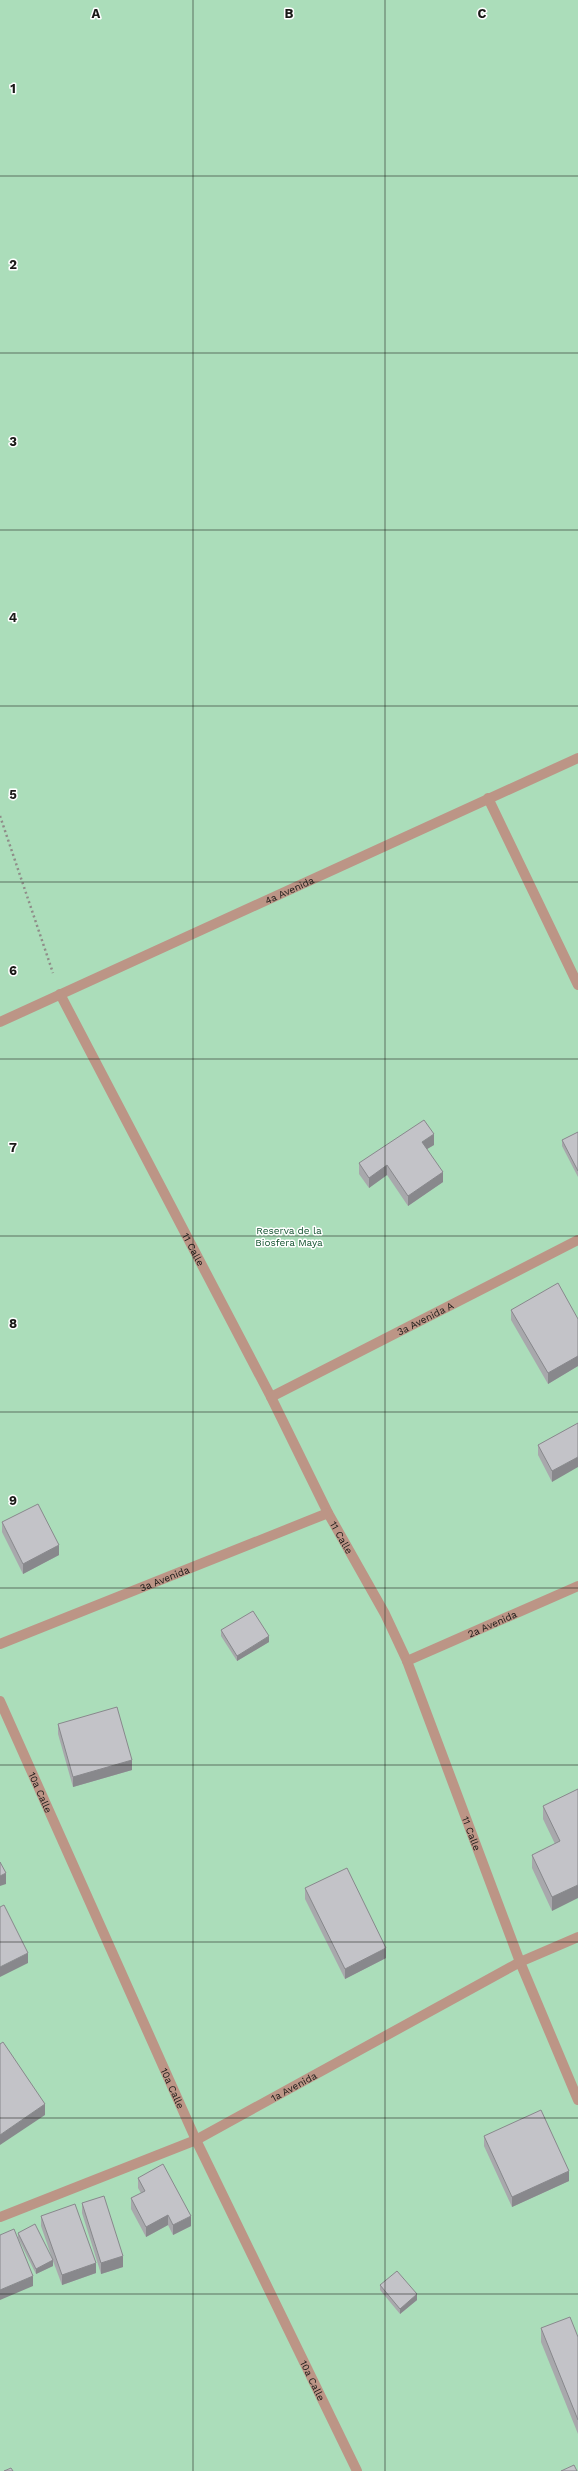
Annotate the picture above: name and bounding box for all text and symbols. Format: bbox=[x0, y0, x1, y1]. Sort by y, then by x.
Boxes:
text: A bbox=[92, 6, 101, 21]
text: B bbox=[285, 6, 294, 21]
text: C bbox=[478, 6, 487, 21]
text: 1 bbox=[10, 81, 16, 96]
text: 2 bbox=[9, 257, 17, 272]
text: 3 bbox=[9, 434, 17, 449]
text: 4 bbox=[9, 610, 18, 625]
text: 5 bbox=[9, 787, 17, 802]
street label: 4a Avenida bbox=[263, 874, 316, 906]
text: 6 bbox=[9, 963, 17, 978]
text: 7 bbox=[9, 1140, 17, 1155]
park label: Reserva de la Biosfera Maya bbox=[255, 1225, 323, 1248]
street label: 11 Calle bbox=[180, 1231, 206, 1268]
street label: 3a Avenida A bbox=[395, 1300, 456, 1338]
text: 8 bbox=[9, 1316, 17, 1331]
text: 9 bbox=[9, 1493, 17, 1508]
street label: 11 Calle bbox=[328, 1519, 355, 1556]
street label: 3a Avenida bbox=[138, 1564, 191, 1594]
street label: 2a Avenida bbox=[466, 1608, 519, 1640]
street label: 10a Calle bbox=[26, 1770, 54, 1815]
street label: 11 Calle bbox=[460, 1815, 483, 1852]
street label: 10a Calle bbox=[159, 2066, 186, 2111]
street label: 1a Avenida bbox=[269, 2070, 319, 2104]
street label: 10a Calle bbox=[298, 2359, 327, 2403]

